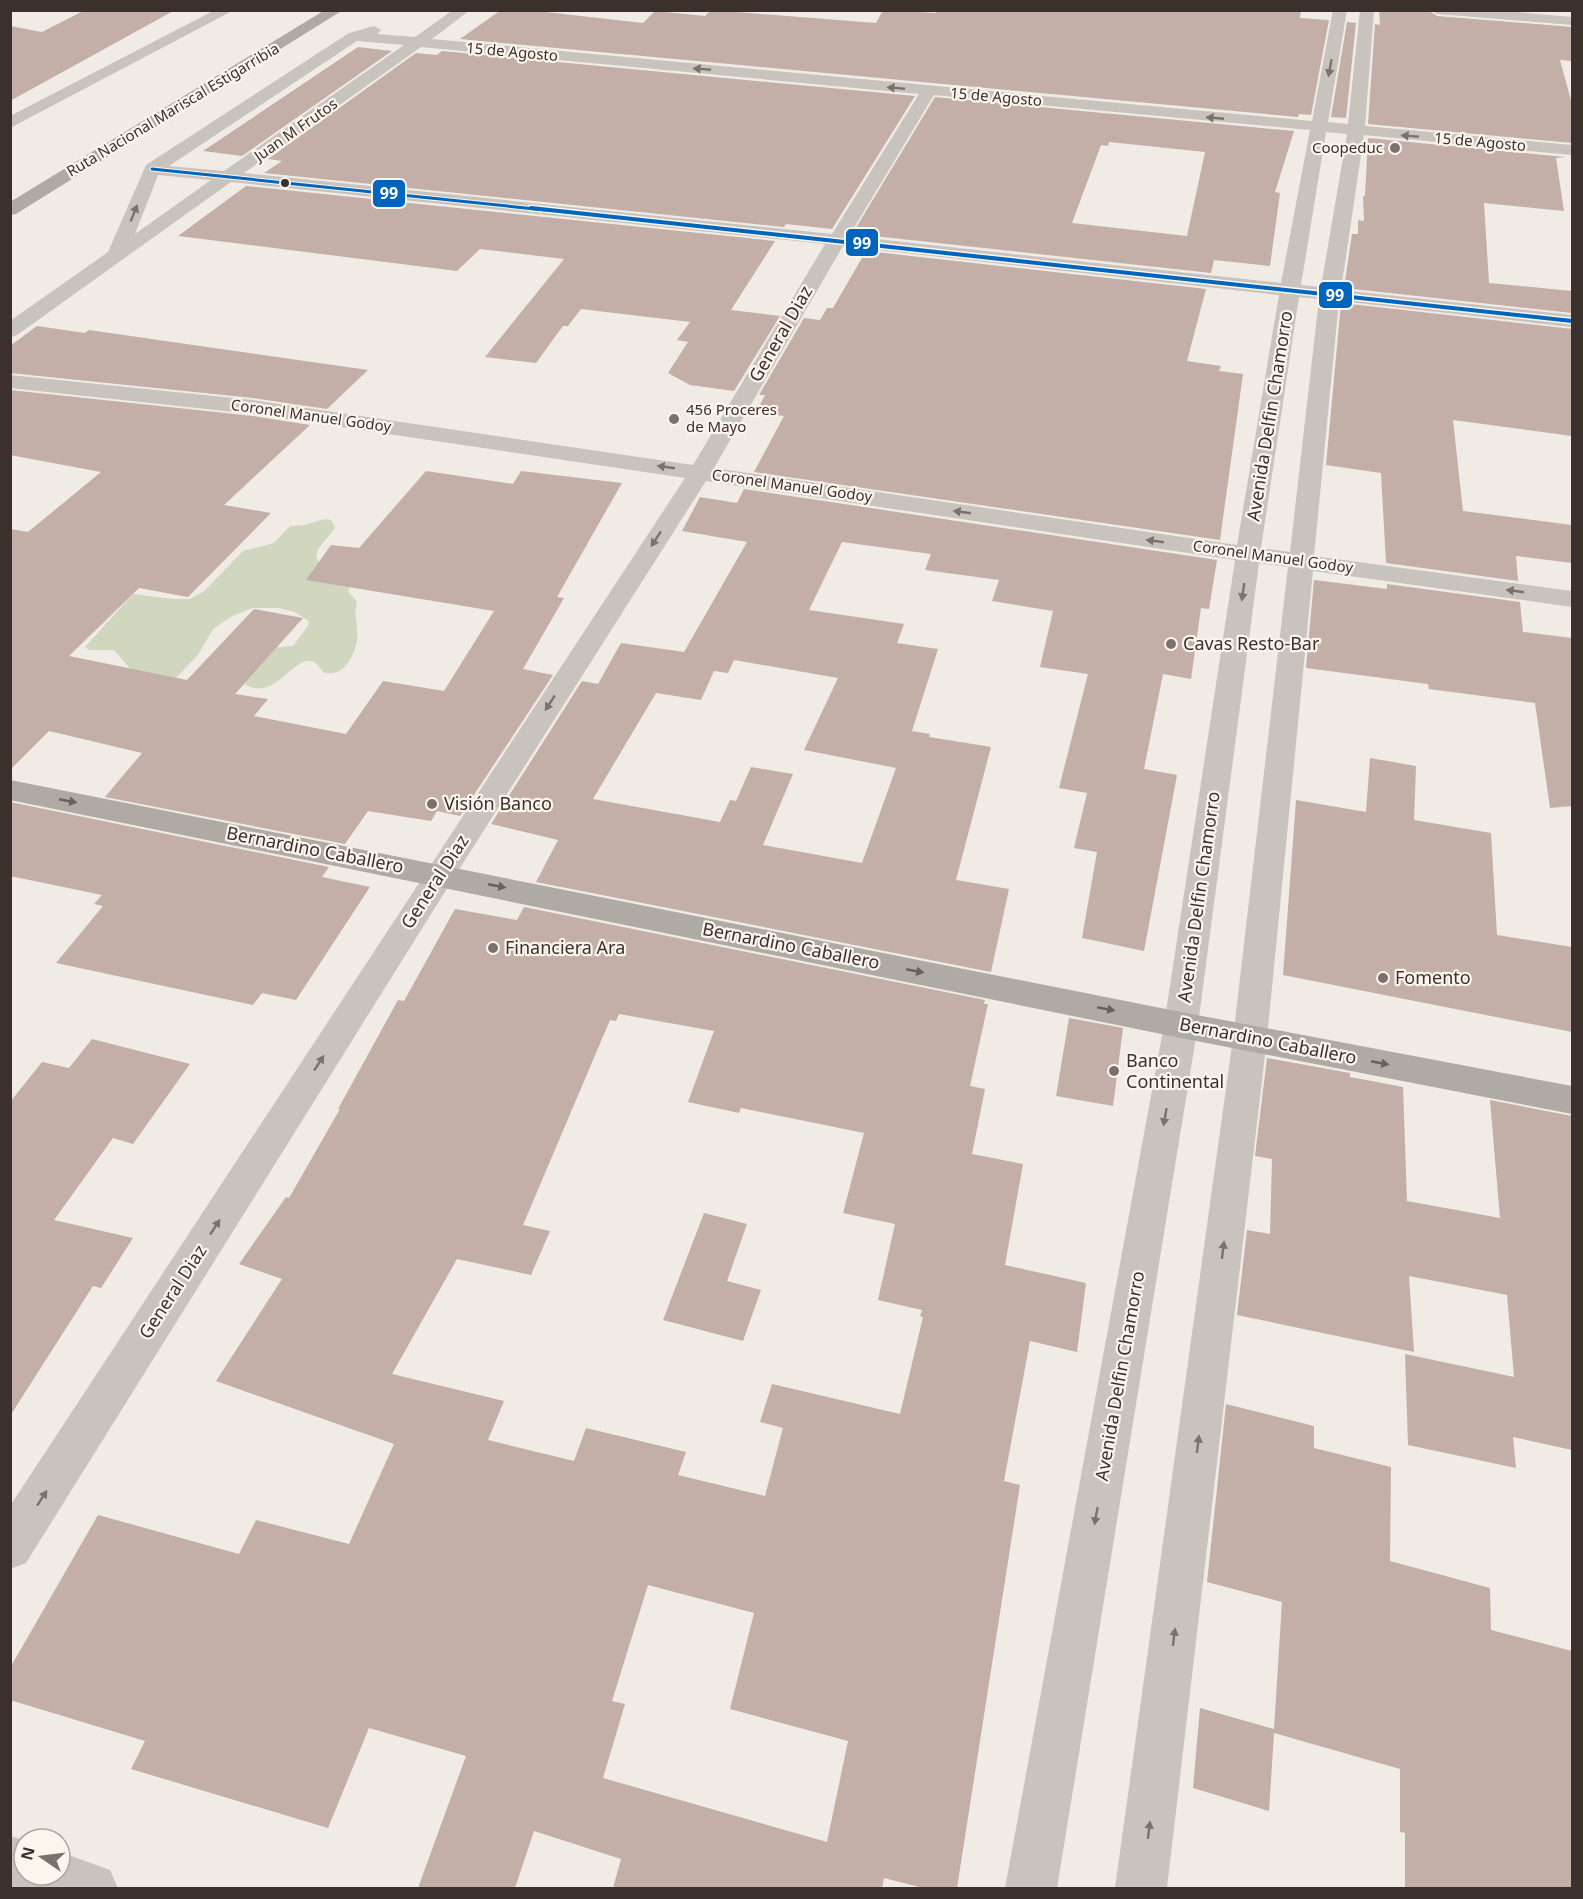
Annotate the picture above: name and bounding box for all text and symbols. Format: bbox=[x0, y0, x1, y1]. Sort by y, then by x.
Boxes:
street label: 15 de Agosto bbox=[465, 37, 559, 65]
street label: Ruta Nacional Mariscal Estigarribia bbox=[62, 38, 282, 181]
one-way arrow bbox=[1325, 59, 1334, 78]
one-way arrow bbox=[692, 64, 711, 74]
street label: 15 de Agosto bbox=[949, 82, 1043, 110]
one-way arrow bbox=[886, 83, 905, 93]
street label: Juan M Frutos bbox=[248, 93, 341, 166]
one-way arrow bbox=[1206, 113, 1225, 123]
street label: 15 de Agosto bbox=[1433, 127, 1527, 155]
one-way arrow bbox=[1400, 131, 1419, 141]
place label: Coopeduc bbox=[1312, 137, 1383, 157]
marker: Coopeduc bbox=[1388, 141, 1402, 155]
unlabelled marker bbox=[279, 177, 291, 189]
line badge: 99 bbox=[372, 179, 406, 208]
text: 99 bbox=[380, 182, 398, 204]
one-way arrow bbox=[130, 204, 139, 222]
line badge: 99 bbox=[845, 228, 879, 257]
text: 99 bbox=[853, 232, 871, 254]
street label: General Diaz bbox=[743, 281, 817, 386]
line badge: 99 bbox=[1318, 281, 1353, 309]
text: 99 bbox=[1326, 284, 1344, 306]
street label: Avenida Delfin Chamorro bbox=[1241, 309, 1298, 523]
street label: Coronel Manuel Godoy bbox=[230, 394, 393, 436]
place label: 456 Proceres de Mayo bbox=[686, 399, 777, 436]
marker: 456 Proceres de Mayo bbox=[667, 412, 681, 426]
one-way arrow bbox=[656, 463, 675, 472]
street label: Coronel Manuel Godoy bbox=[711, 464, 874, 506]
one-way arrow bbox=[953, 507, 972, 516]
one-way arrow bbox=[651, 531, 662, 547]
street label: Coronel Manuel Godoy bbox=[1192, 535, 1355, 577]
one-way arrow bbox=[1145, 536, 1164, 545]
one-way arrow bbox=[1238, 583, 1247, 602]
one-way arrow bbox=[1505, 587, 1524, 596]
place label: Cavas Resto-Bar bbox=[1183, 631, 1320, 655]
marker: Cavas Resto-Bar bbox=[1164, 637, 1178, 651]
one-way arrow bbox=[545, 695, 556, 711]
street label: Avenida Delfin Chamorro bbox=[1171, 790, 1225, 1004]
place label: Visión Banco bbox=[444, 791, 552, 815]
one-way arrow bbox=[59, 797, 78, 806]
marker: Visión Banco bbox=[425, 797, 439, 811]
street label: Bernardino Caballero bbox=[225, 820, 406, 878]
street label: General Diaz bbox=[395, 830, 473, 933]
one-way arrow bbox=[488, 882, 507, 891]
street label: Bernardino Caballero bbox=[701, 916, 882, 974]
place label: Financiera Ara bbox=[505, 935, 625, 959]
marker: Financiera Ara bbox=[486, 941, 500, 955]
place label: Fomento bbox=[1395, 965, 1471, 989]
one-way arrow bbox=[905, 967, 924, 976]
marker: Fomento bbox=[1376, 971, 1390, 985]
one-way arrow bbox=[1096, 1005, 1115, 1015]
street label: Bernardino Caballero bbox=[1178, 1011, 1359, 1069]
place label: Banco Continental bbox=[1126, 1048, 1224, 1093]
one-way arrow bbox=[314, 1055, 325, 1071]
one-way arrow bbox=[1370, 1059, 1389, 1068]
marker: Banco Continental bbox=[1107, 1064, 1121, 1078]
one-way arrow bbox=[1160, 1108, 1169, 1127]
one-way arrow bbox=[209, 1219, 220, 1236]
street label: General Diaz bbox=[133, 1240, 211, 1343]
one-way arrow bbox=[1218, 1241, 1228, 1260]
street label: Avenida Delfin Chamorro bbox=[1089, 1269, 1149, 1483]
one-way arrow bbox=[1194, 1434, 1203, 1453]
one-way arrow bbox=[36, 1490, 47, 1506]
one-way arrow bbox=[1091, 1507, 1100, 1526]
one-way arrow bbox=[1169, 1627, 1178, 1646]
one-way arrow bbox=[1144, 1821, 1153, 1840]
north arrow bbox=[12, 1827, 72, 1887]
text: N bbox=[15, 1844, 40, 1862]

